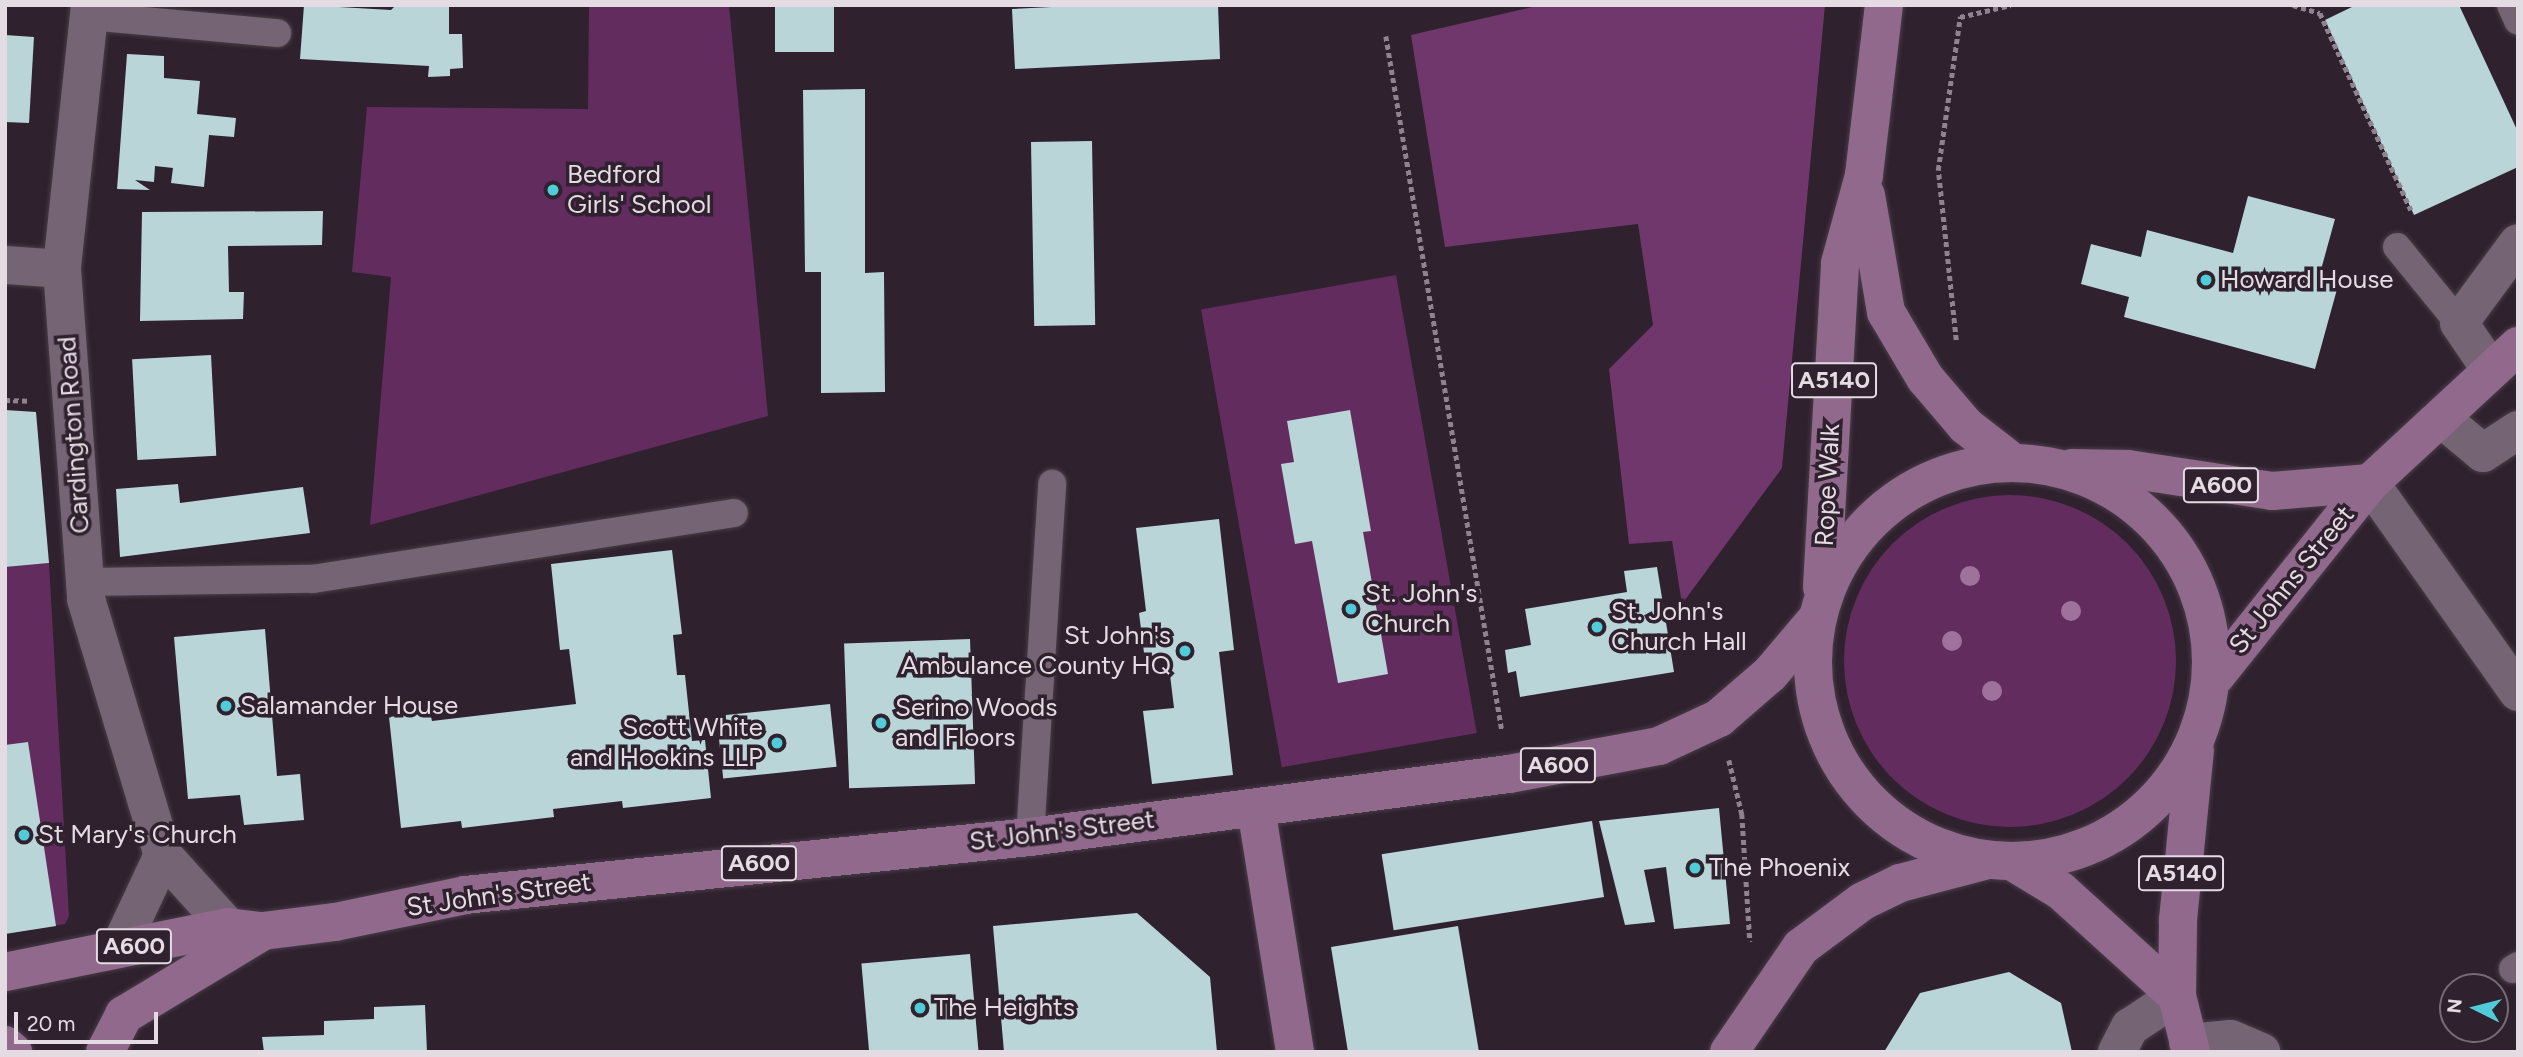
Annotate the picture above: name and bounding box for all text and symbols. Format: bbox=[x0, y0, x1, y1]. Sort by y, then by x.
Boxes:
place label: Bedford Girls' School bbox=[567, 159, 711, 220]
marker: Bedford Girls' School bbox=[545, 182, 561, 198]
place label: Howard House bbox=[2220, 264, 2393, 296]
marker: Howard House bbox=[2198, 272, 2214, 288]
street label: Cardington Road bbox=[52, 335, 96, 535]
road number: A5140 bbox=[1790, 360, 1878, 400]
street label: Rope Walk bbox=[1809, 423, 1847, 547]
road number: A600 bbox=[2182, 464, 2260, 506]
street label: St Johns Street bbox=[2223, 500, 2361, 660]
place label: St. John's Church bbox=[1365, 578, 1477, 640]
place label: St. John's Church Hall bbox=[1611, 596, 1747, 658]
marker: St. John's Church bbox=[1343, 601, 1359, 617]
marker: St. John's Church Hall bbox=[1589, 619, 1605, 635]
place label: St John's Ambulance County HQ bbox=[901, 620, 1171, 682]
marker: St John's Ambulance County HQ bbox=[1177, 643, 1193, 659]
place label: Salamander House bbox=[240, 690, 458, 722]
place label: Serino Woods and Floors bbox=[895, 692, 1057, 754]
marker: Salamander House bbox=[218, 698, 234, 714]
place label: Scott White and Hookins LLP bbox=[570, 712, 763, 774]
marker: Serino Woods and Floors bbox=[873, 715, 889, 731]
marker: Scott White and Hookins LLP bbox=[769, 735, 785, 751]
road number: A600 bbox=[1520, 744, 1596, 786]
street label: St John's Street bbox=[968, 804, 1156, 858]
place label: St Mary's Church bbox=[38, 819, 237, 851]
marker: St Mary's Church bbox=[16, 827, 32, 843]
road number: A600 bbox=[720, 842, 798, 884]
place label: The Phoenix bbox=[1709, 852, 1850, 884]
road number: A5140 bbox=[2137, 852, 2225, 894]
marker: The Phoenix bbox=[1687, 860, 1703, 876]
street label: St John's Street bbox=[405, 867, 593, 923]
road number: A600 bbox=[96, 926, 172, 966]
north arrow bbox=[2439, 973, 2509, 1043]
place label: The Heights bbox=[934, 992, 1075, 1024]
text: N bbox=[2442, 997, 2467, 1014]
scale bar bbox=[18, 998, 161, 1042]
marker: The Heights bbox=[912, 1000, 928, 1016]
text: 20 m bbox=[27, 1011, 75, 1036]

